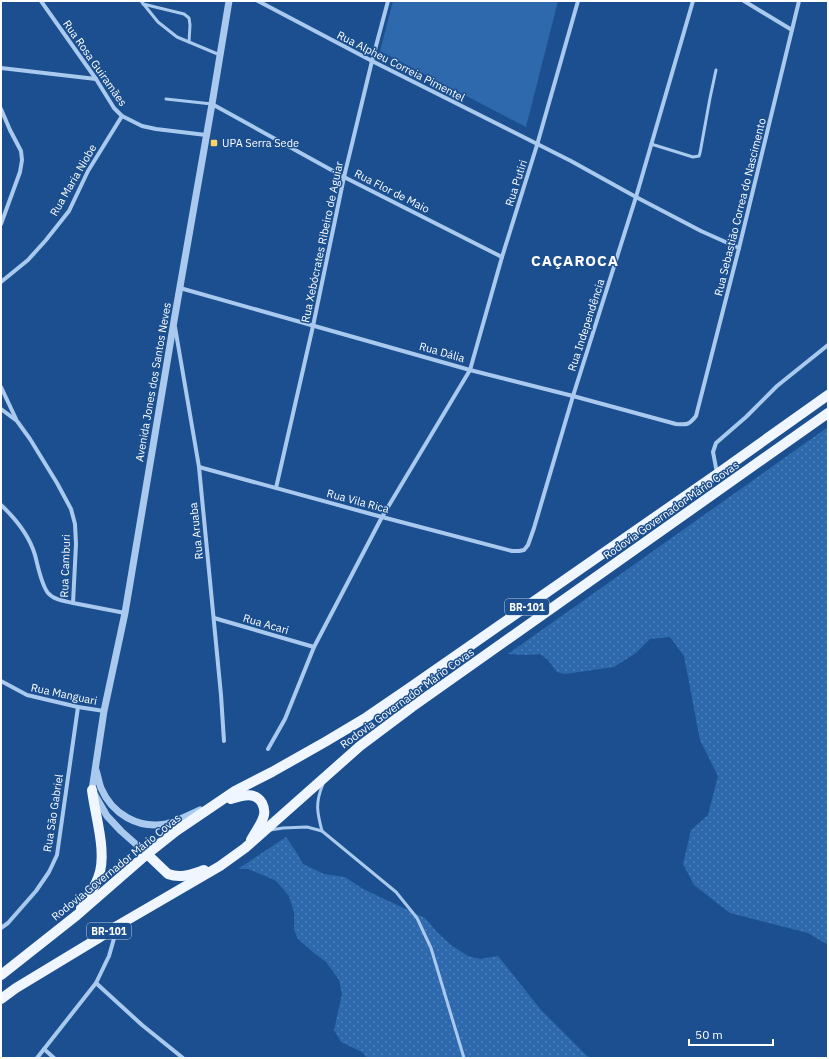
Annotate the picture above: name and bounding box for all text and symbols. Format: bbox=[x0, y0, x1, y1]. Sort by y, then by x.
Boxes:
street label: Rua Rosa Guiramães bbox=[60, 17, 130, 109]
street label: Rua Alpheu Correia Pimentel bbox=[335, 28, 467, 104]
street label: Rua Sebastião Correa do Nascimento bbox=[711, 117, 769, 297]
place label: UPA Serra Sede bbox=[222, 136, 299, 150]
marker: UPA Serra Sede bbox=[209, 138, 219, 148]
street label: Rua Maria Niobe bbox=[47, 141, 99, 219]
street label: Rua Putiri bbox=[502, 158, 530, 208]
street label: Rua Xebócrates Ribeiro de Aguiar bbox=[298, 160, 346, 324]
street label: Rua Flor de Maio bbox=[352, 166, 432, 216]
district label: CAÇAROCA bbox=[531, 251, 619, 270]
street label: Rua Independência bbox=[564, 277, 608, 373]
street label: Avenida Jones dos Santos Neves bbox=[132, 301, 174, 463]
street label: Rua Dália bbox=[418, 339, 466, 365]
street label: Rodovia Governador Mário Covas bbox=[600, 458, 742, 562]
street label: Rua Vila Rica bbox=[325, 486, 391, 516]
street label: Rua Aruaba bbox=[186, 502, 206, 560]
street label: Rua Camburi bbox=[57, 534, 73, 598]
road number: BR-101 bbox=[505, 599, 549, 615]
street label: Rua Acari bbox=[241, 611, 291, 637]
street label: Rodovia Governador Mário Covas bbox=[337, 645, 477, 751]
street label: Rua Manguari bbox=[30, 680, 98, 708]
street label: Rua São Gabriel bbox=[40, 773, 66, 853]
street label: Rodovia Governador Mário Covas bbox=[49, 810, 183, 924]
road number: BR-101 bbox=[87, 923, 131, 939]
scale bar bbox=[689, 1021, 773, 1047]
text: 50 m bbox=[695, 1027, 723, 1042]

